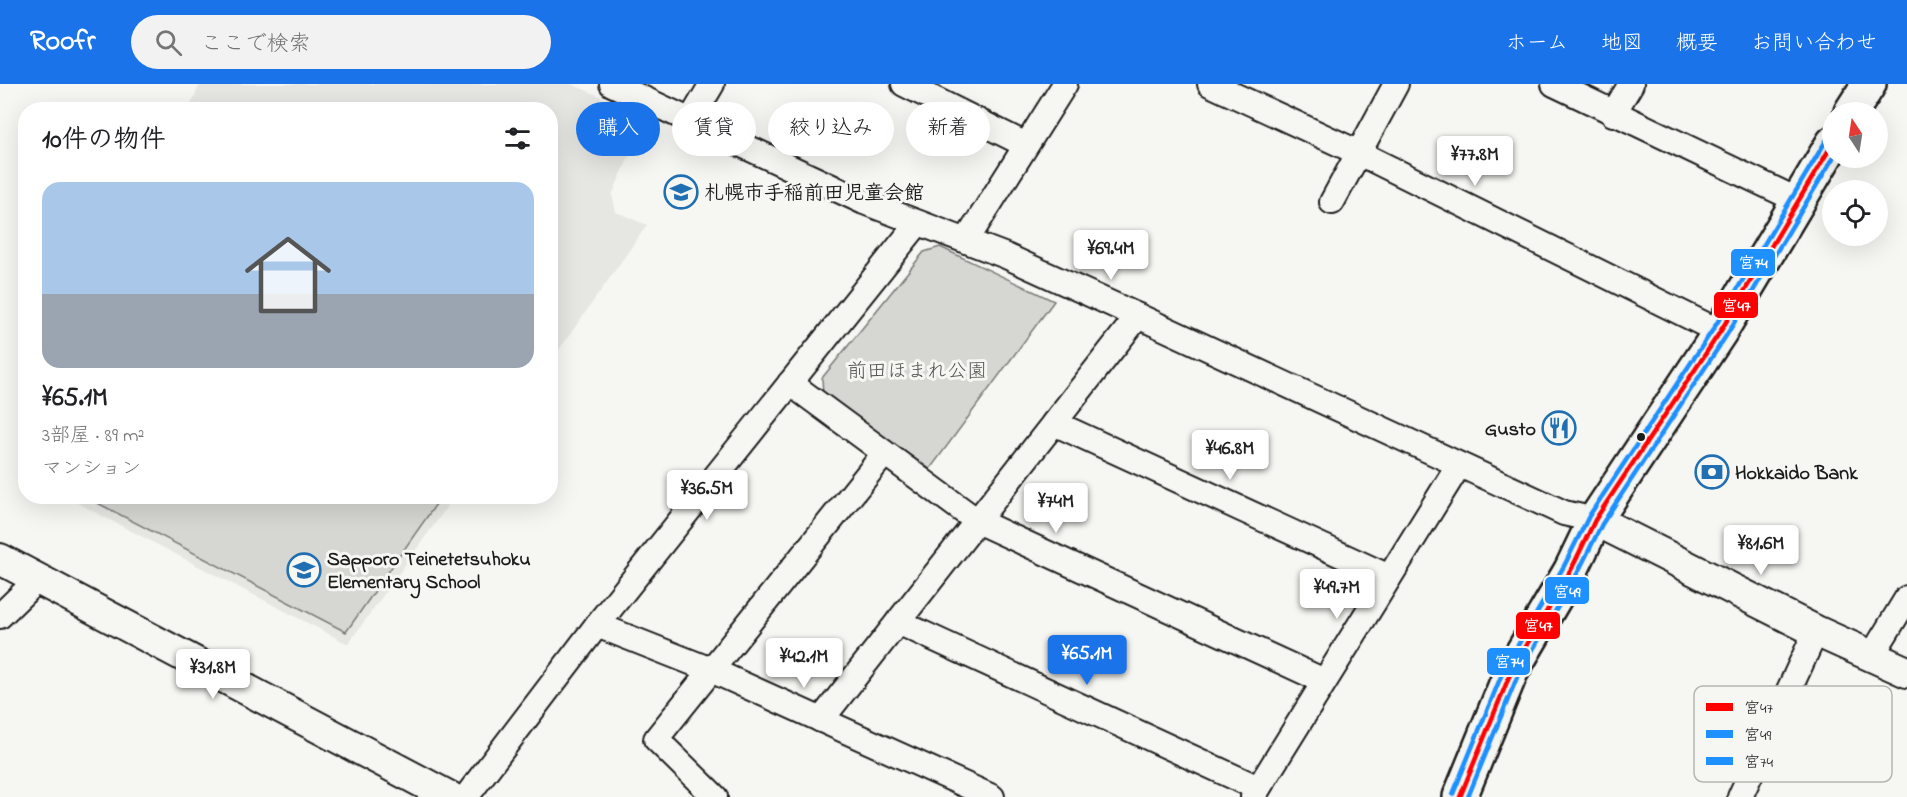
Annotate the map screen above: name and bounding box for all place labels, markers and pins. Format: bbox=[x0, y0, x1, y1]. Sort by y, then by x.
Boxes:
pin: ¥77.8M bbox=[1426, 136, 1524, 187]
school or university icon: 札幌市手稲前田児童会館 bbox=[663, 174, 699, 210]
place label: 札幌市手稲前田児童会館 bbox=[704, 180, 924, 209]
pin: ¥69.4M bbox=[1062, 230, 1160, 281]
restaurant icon: Gusto bbox=[1541, 410, 1577, 446]
place label: Gusto bbox=[1485, 416, 1536, 445]
pin: ¥46.8M bbox=[1181, 430, 1279, 481]
unlabelled marker bbox=[1635, 431, 1647, 443]
bank icon: Hokkaido Bank bbox=[1694, 454, 1730, 490]
place label: Hokkaido Bank bbox=[1735, 460, 1859, 489]
pin: ¥36.5M bbox=[658, 470, 756, 521]
pin: ¥74M bbox=[1020, 483, 1092, 534]
pin: ¥81.6M bbox=[1712, 525, 1810, 576]
place label: Sapporo Teinetetsuhoku Elementary School bbox=[327, 546, 531, 599]
school or university icon: Sapporo Teinetetsuhoku Elementary School bbox=[286, 552, 322, 588]
pin: ¥49.7M bbox=[1288, 569, 1386, 620]
pin: ¥65.1M bbox=[1038, 635, 1136, 686]
pin: ¥42.1M bbox=[755, 638, 853, 689]
pin: ¥31.8M bbox=[164, 649, 262, 700]

